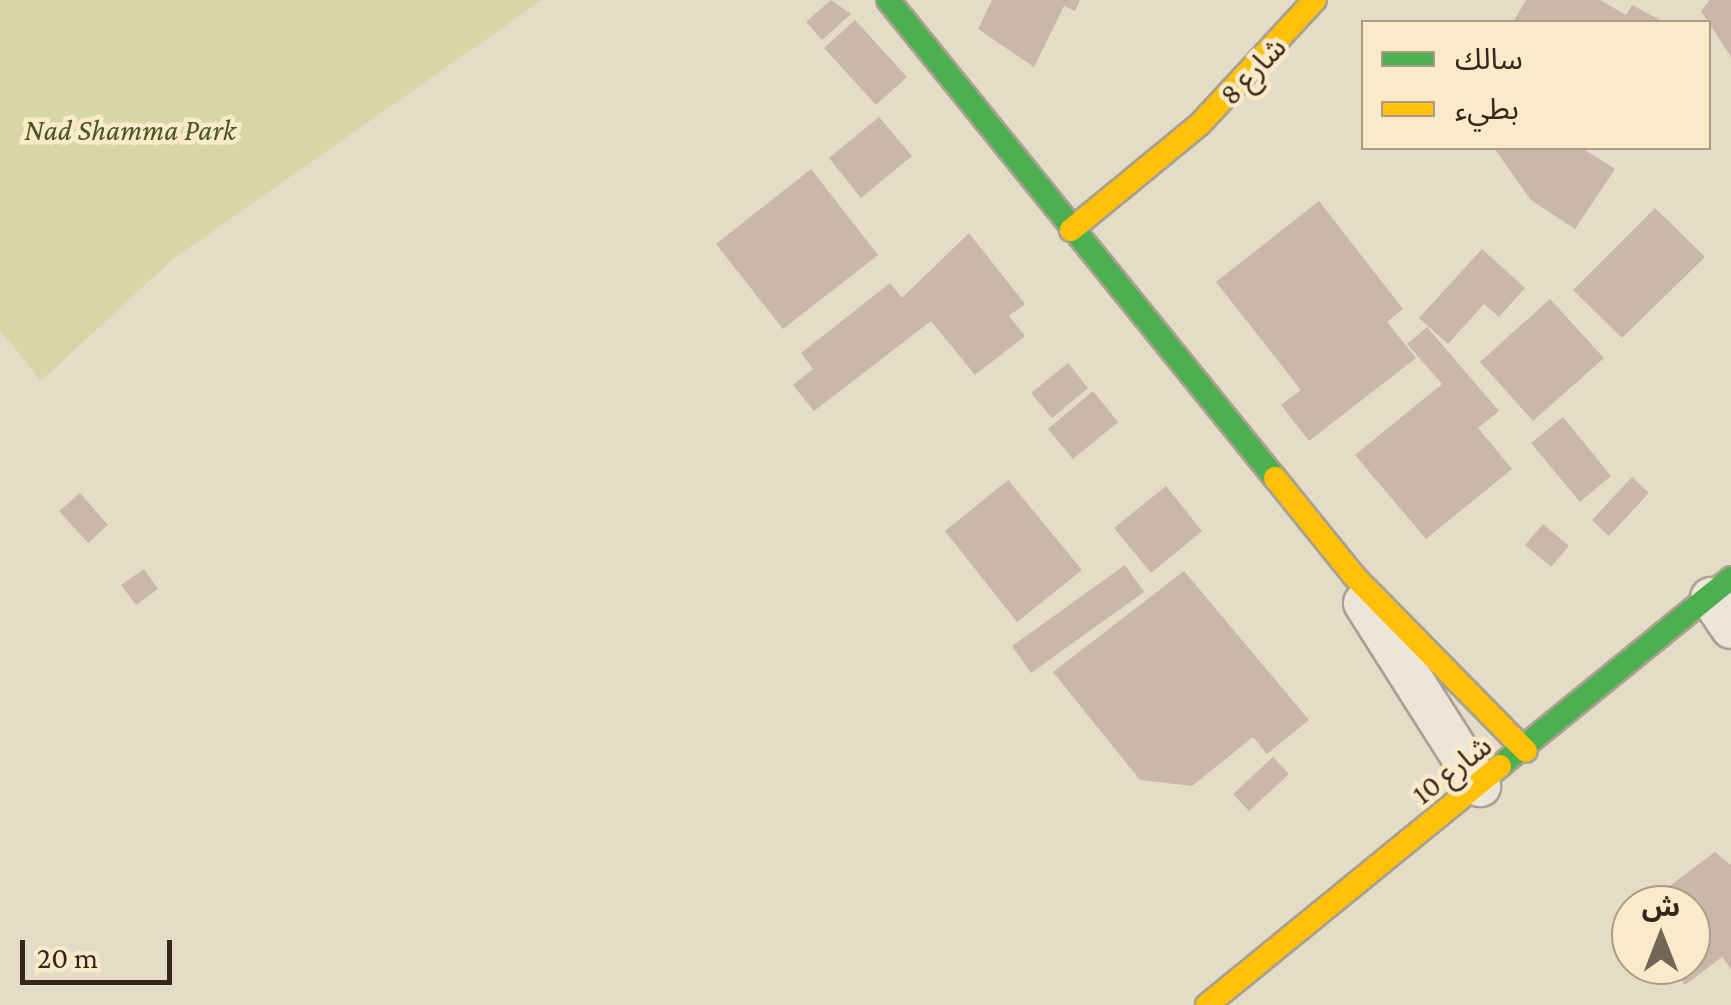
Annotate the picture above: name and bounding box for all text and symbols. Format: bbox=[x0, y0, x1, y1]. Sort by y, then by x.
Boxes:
legend bbox=[1361, 20, 1711, 150]
street label: شارع 8 bbox=[1212, 30, 1294, 112]
text: سالك bbox=[1455, 42, 1523, 75]
text: بطيء bbox=[1455, 92, 1519, 125]
park label: Nad Shamma Park bbox=[24, 112, 236, 148]
street label: شارع 10 bbox=[1405, 728, 1499, 812]
north arrow bbox=[1611, 885, 1711, 985]
text: ش bbox=[1642, 891, 1680, 922]
scale bar bbox=[25, 920, 178, 982]
text: 20 m bbox=[37, 941, 98, 974]

